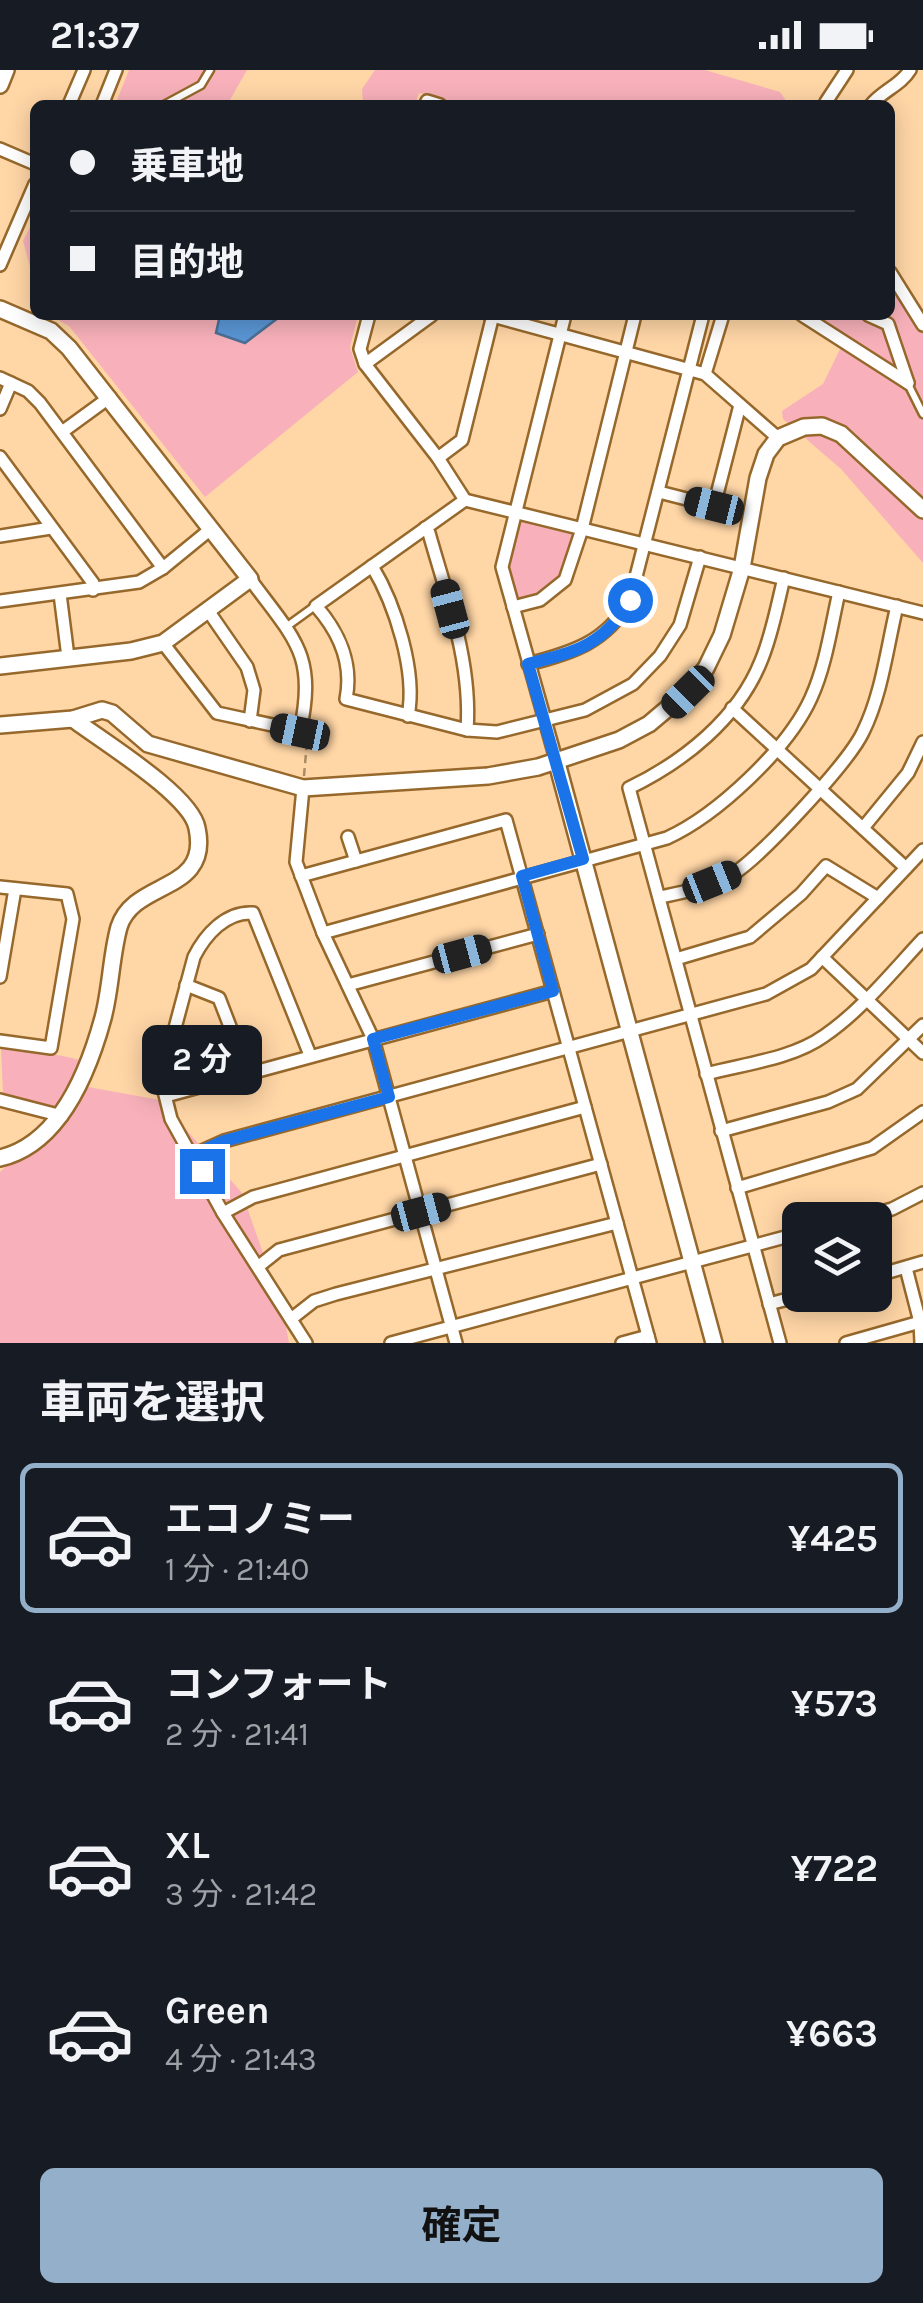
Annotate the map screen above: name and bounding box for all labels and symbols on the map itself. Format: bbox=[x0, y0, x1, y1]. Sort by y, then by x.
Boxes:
car bbox=[681, 484, 747, 528]
car bbox=[428, 576, 472, 642]
route start bbox=[608, 578, 653, 623]
car bbox=[656, 660, 720, 724]
car bbox=[268, 711, 332, 753]
car bbox=[679, 857, 745, 907]
car bbox=[429, 932, 495, 976]
callout: 2 分 bbox=[142, 1026, 262, 1096]
route end bbox=[180, 1149, 225, 1194]
car bbox=[388, 1190, 454, 1234]

